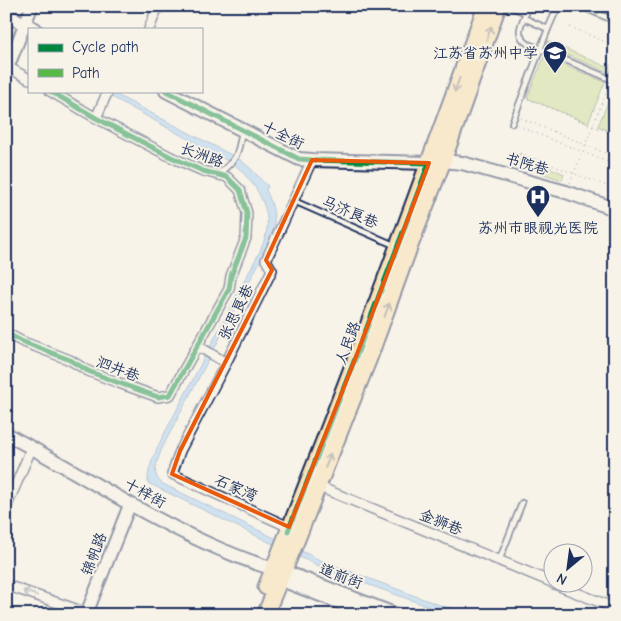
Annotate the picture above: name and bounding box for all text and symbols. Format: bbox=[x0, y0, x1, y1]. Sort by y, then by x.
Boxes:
one-way arrow bbox=[485, 25, 494, 41]
legend bbox=[28, 28, 202, 92]
text: Cycle path bbox=[72, 38, 139, 56]
school or university icon: 江苏省苏州中学 bbox=[542, 40, 568, 74]
place label: 江苏省苏州中学 bbox=[433, 44, 538, 62]
text: Path bbox=[72, 64, 100, 82]
one-way arrow bbox=[452, 77, 461, 92]
street label: 十全街 bbox=[259, 117, 307, 153]
street label: 长洲路 bbox=[178, 139, 226, 171]
street label: 书院巷 bbox=[503, 149, 551, 179]
hospital icon: 苏州市眼视光医院 bbox=[525, 184, 551, 218]
street label: 马济良巷 bbox=[319, 192, 381, 232]
place label: 苏州市眼视光医院 bbox=[478, 219, 598, 237]
street label: 张思良巷 bbox=[215, 281, 257, 343]
one-way arrow bbox=[383, 302, 392, 318]
street label: 人民路 bbox=[332, 319, 364, 367]
street label: 泗井巷 bbox=[94, 353, 142, 385]
one-way arrow bbox=[323, 454, 333, 469]
street label: 石家湾 bbox=[212, 471, 260, 505]
street label: 十梓街 bbox=[121, 474, 169, 512]
street label: 金狮巷 bbox=[417, 505, 465, 539]
street label: 锦帆路 bbox=[78, 530, 110, 578]
north arrow bbox=[544, 544, 594, 594]
street label: 道前街 bbox=[317, 560, 365, 592]
text: N bbox=[554, 569, 570, 589]
one-way arrow bbox=[23, 588, 38, 597]

